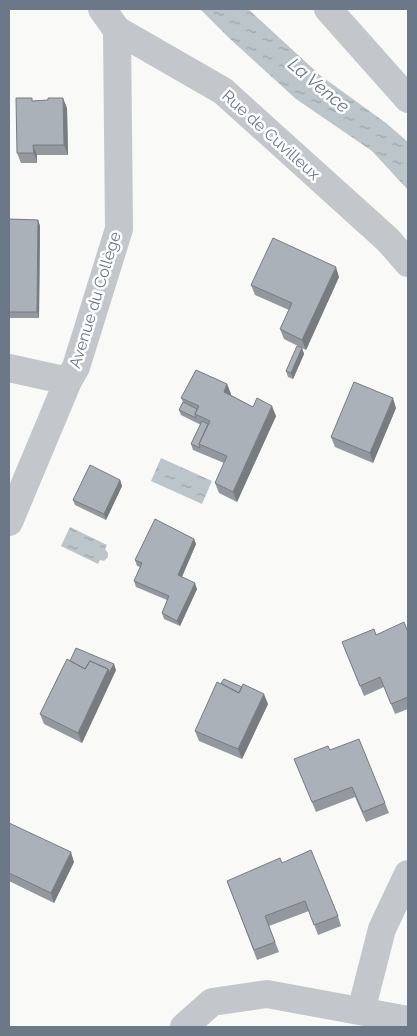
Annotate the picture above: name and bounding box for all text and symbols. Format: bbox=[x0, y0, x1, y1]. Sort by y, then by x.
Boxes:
water label: La Vence bbox=[284, 53, 354, 117]
street label: Rue de Cuvilleux bbox=[218, 86, 324, 184]
street label: Avenue du Collège bbox=[65, 229, 125, 371]

